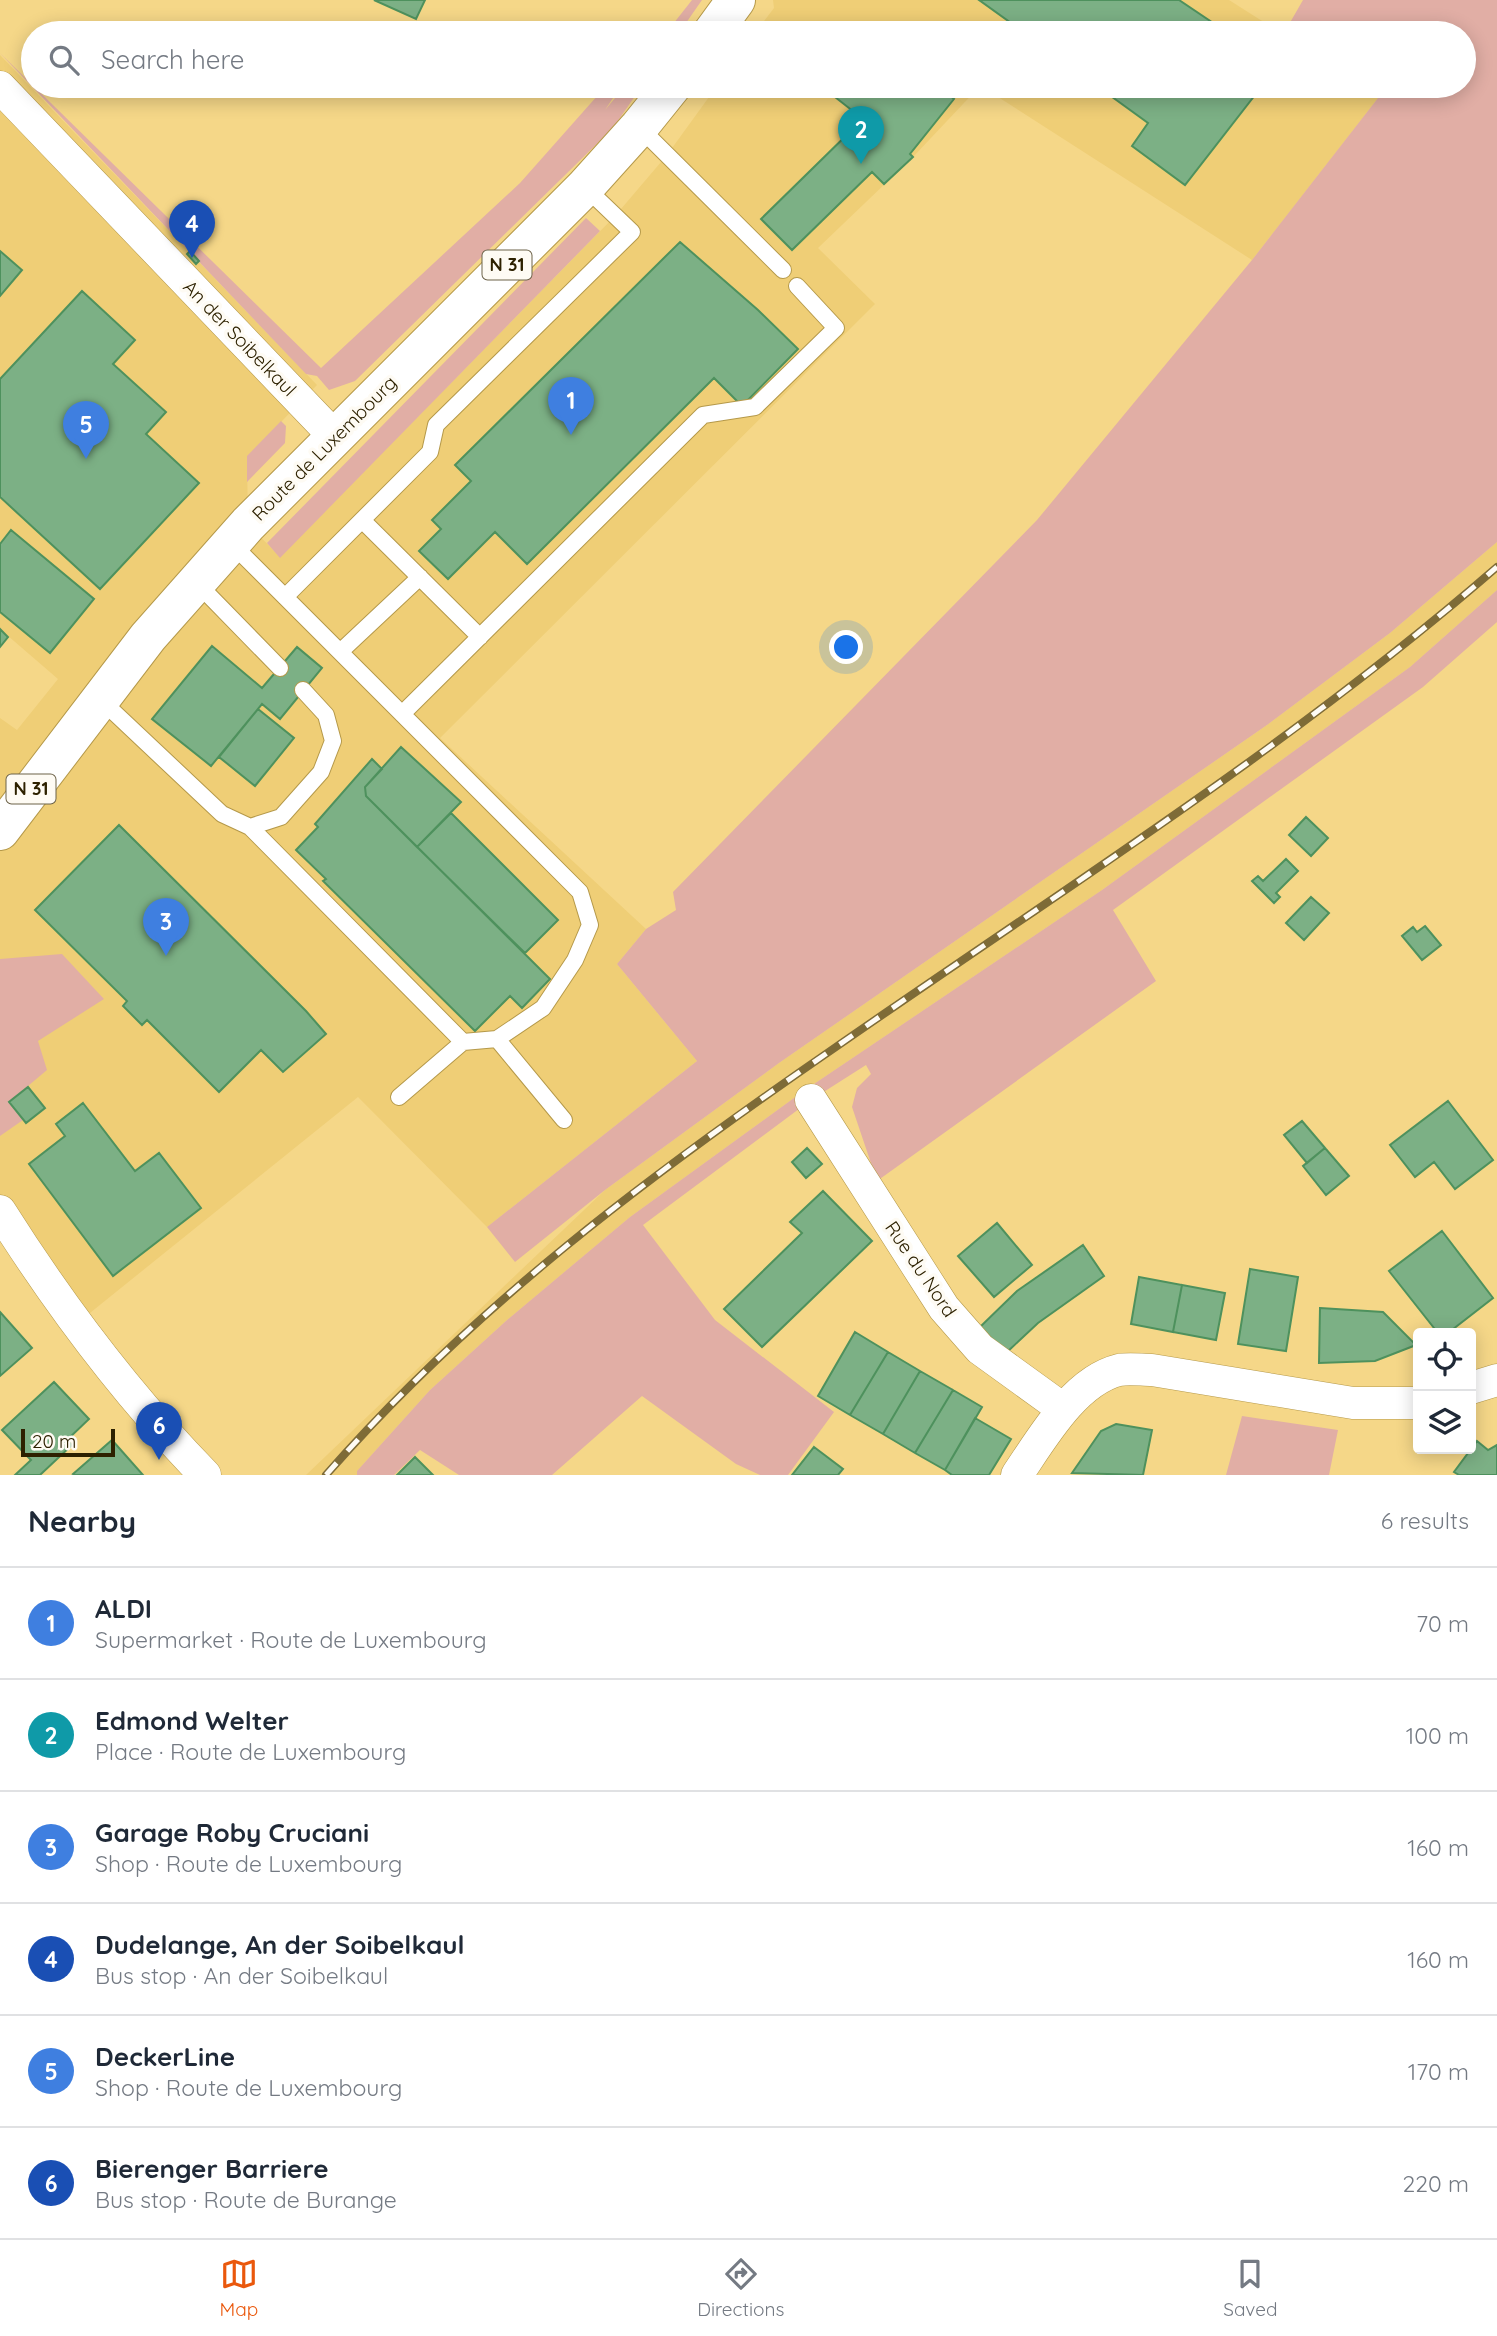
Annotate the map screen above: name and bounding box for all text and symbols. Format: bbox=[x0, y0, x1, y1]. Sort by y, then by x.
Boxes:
search box bbox=[21, 21, 1476, 98]
icon: search bbox=[45, 41, 83, 79]
text: Search here bbox=[101, 43, 245, 76]
pin: 2 bbox=[838, 106, 884, 164]
pin: 4 bbox=[169, 200, 215, 258]
road number: N 31 bbox=[482, 250, 532, 279]
street label: An der Soibelkaul bbox=[178, 275, 302, 401]
street label: Route de Luxembourg bbox=[246, 370, 402, 526]
pin: 1 bbox=[548, 377, 594, 435]
pin: 5 bbox=[63, 401, 109, 459]
your location bbox=[829, 630, 863, 664]
road number: N 31 bbox=[7, 774, 56, 804]
pin: 3 bbox=[143, 898, 189, 956]
street label: Rue du Nord bbox=[880, 1216, 962, 1322]
map controls bbox=[1413, 1328, 1476, 1454]
button: locate bbox=[1413, 1328, 1476, 1391]
button: layers bbox=[1413, 1391, 1476, 1454]
pin: 6 bbox=[136, 1402, 182, 1460]
scale bar bbox=[21, 1426, 116, 1458]
text: 20 m bbox=[32, 1429, 76, 1453]
text: Nearby bbox=[28, 1502, 136, 1540]
text: 6 results bbox=[1381, 1506, 1469, 1535]
text: ALDI bbox=[95, 1592, 152, 1625]
text: 1 bbox=[47, 1609, 55, 1638]
text: 70 m bbox=[1416, 1609, 1469, 1638]
text: Supermarket · Route de Luxembourg bbox=[95, 1625, 487, 1654]
text: Edmond Welter bbox=[95, 1704, 289, 1737]
text: 2 bbox=[44, 1721, 58, 1750]
text: 100 m bbox=[1406, 1721, 1469, 1750]
text: Place · Route de Luxembourg bbox=[95, 1737, 406, 1766]
text: Garage Roby Cruciani bbox=[95, 1816, 369, 1849]
text: 3 bbox=[45, 1833, 57, 1862]
text: 160 m bbox=[1407, 1833, 1469, 1862]
text: Shop · Route de Luxembourg bbox=[95, 1849, 402, 1878]
text: Dudelange, An der Soibelkaul bbox=[95, 1928, 464, 1961]
text: 4 bbox=[44, 1945, 58, 1974]
text: 160 m bbox=[1407, 1945, 1469, 1974]
text: Bus stop · An der Soibelkaul bbox=[95, 1961, 388, 1990]
text: DeckerLine bbox=[95, 2040, 235, 2073]
text: 5 bbox=[44, 2057, 58, 2086]
text: 170 m bbox=[1408, 2057, 1469, 2086]
text: Shop · Route de Luxembourg bbox=[95, 2073, 402, 2102]
text: Bierenger Barriere bbox=[95, 2152, 328, 2185]
text: 6 bbox=[45, 2169, 57, 2198]
text: 220 m bbox=[1403, 2169, 1469, 2198]
text: Bus stop · Route de Burange bbox=[95, 2185, 397, 2214]
tab: Map bbox=[220, 2255, 258, 2321]
tab: Directions bbox=[697, 2255, 784, 2321]
tab: Saved bbox=[1223, 2255, 1278, 2321]

